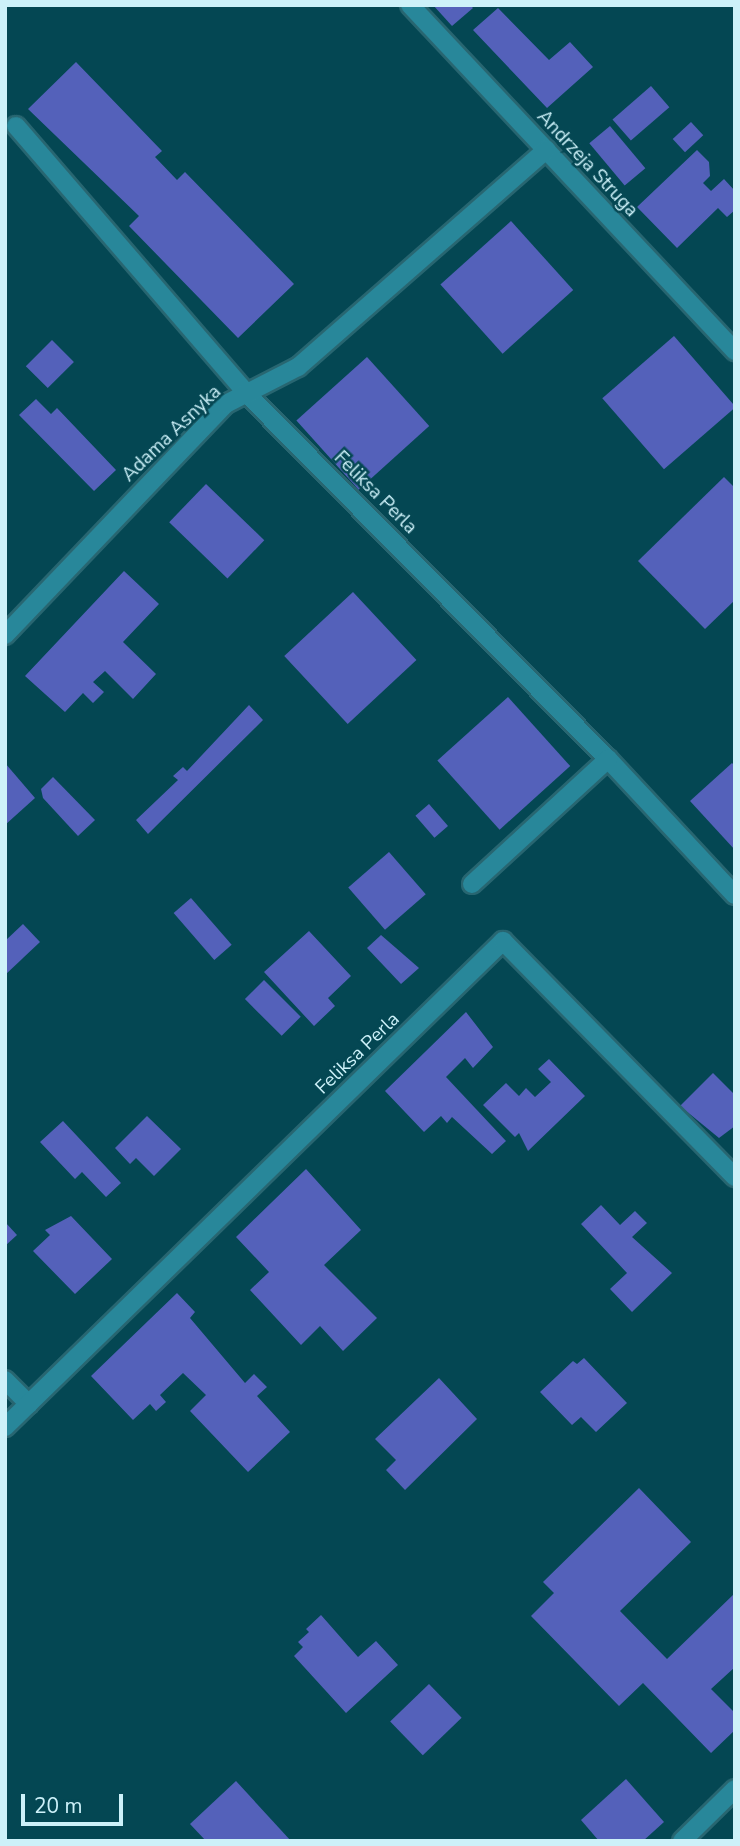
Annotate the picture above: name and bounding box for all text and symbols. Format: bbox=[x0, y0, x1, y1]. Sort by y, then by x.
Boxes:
street label: Andrzeja Struga bbox=[532, 106, 642, 222]
street label: Adama Asnyka bbox=[118, 381, 226, 487]
street label: Feliksa Perla bbox=[329, 447, 421, 539]
street label: Feliksa Perla bbox=[311, 1008, 405, 1100]
scale bar bbox=[24, 1780, 126, 1824]
text: 20 m bbox=[34, 1792, 83, 1820]

